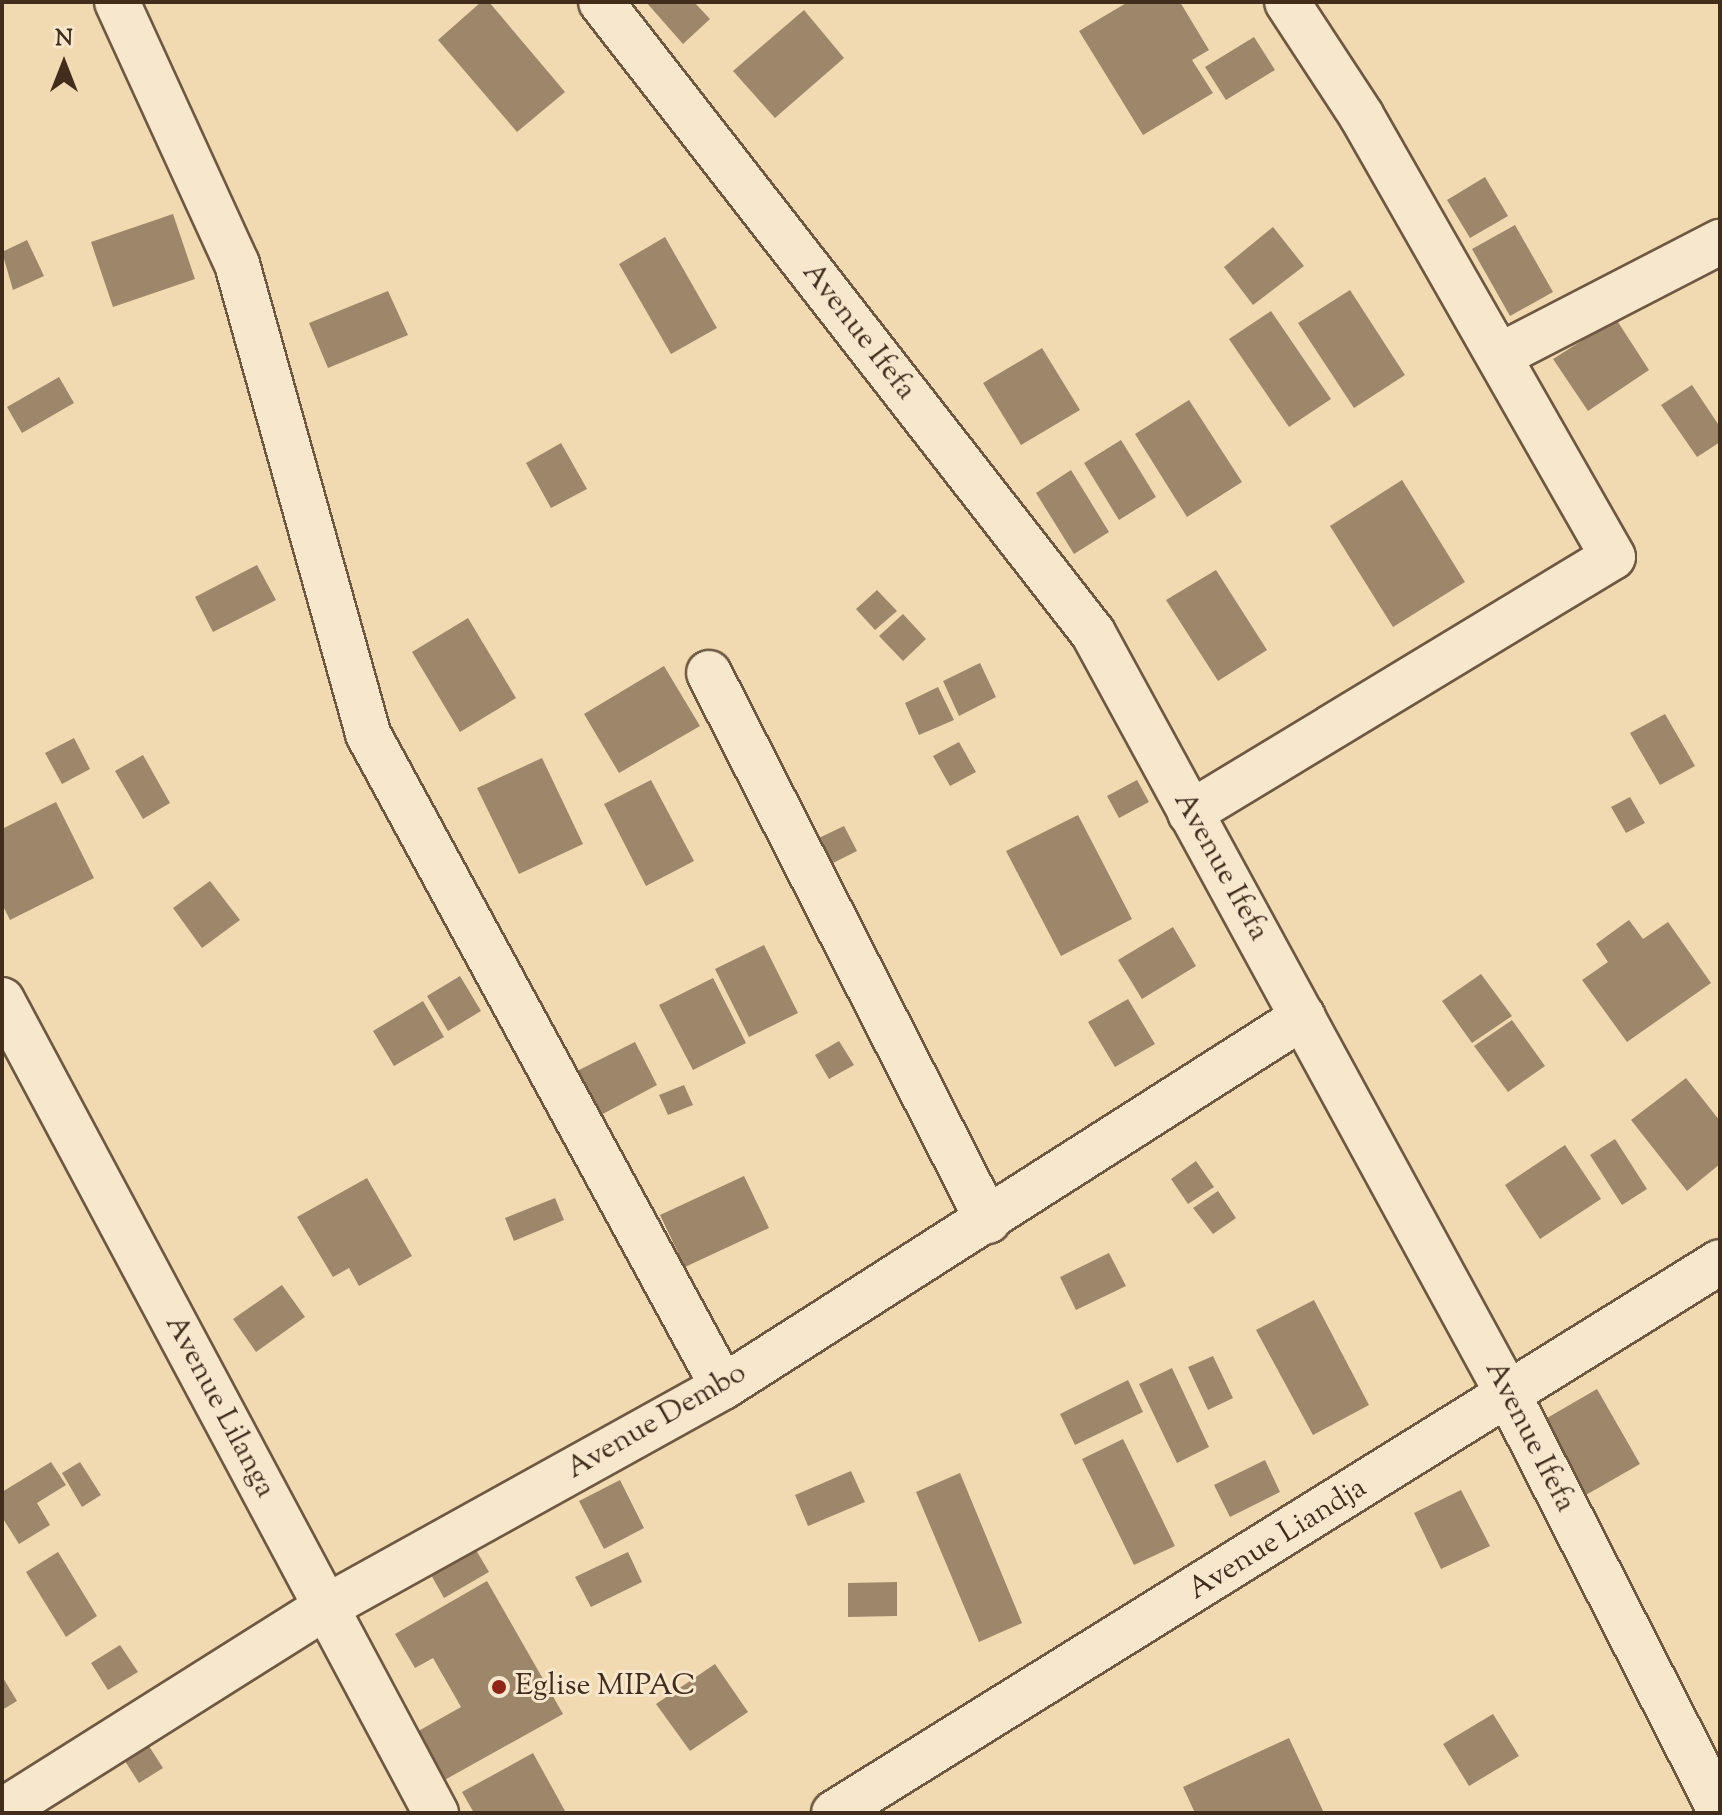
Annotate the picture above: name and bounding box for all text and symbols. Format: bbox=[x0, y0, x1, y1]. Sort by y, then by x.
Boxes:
north arrow bbox=[24, 24, 104, 104]
text: N bbox=[55, 24, 73, 56]
street label: Avenue Ifefa bbox=[793, 256, 923, 408]
street label: Avenue Ifefa bbox=[1164, 786, 1276, 948]
street label: Avenue Lilanga bbox=[156, 1310, 282, 1504]
street label: Avenue Dembo bbox=[561, 1356, 753, 1488]
street label: Avenue Ifefa bbox=[1476, 1356, 1582, 1518]
street label: Avenue Liandja bbox=[1182, 1471, 1374, 1609]
place label: Eglise MIPAC bbox=[515, 1669, 695, 1705]
marker: Eglise MIPAC bbox=[490, 1678, 508, 1696]

